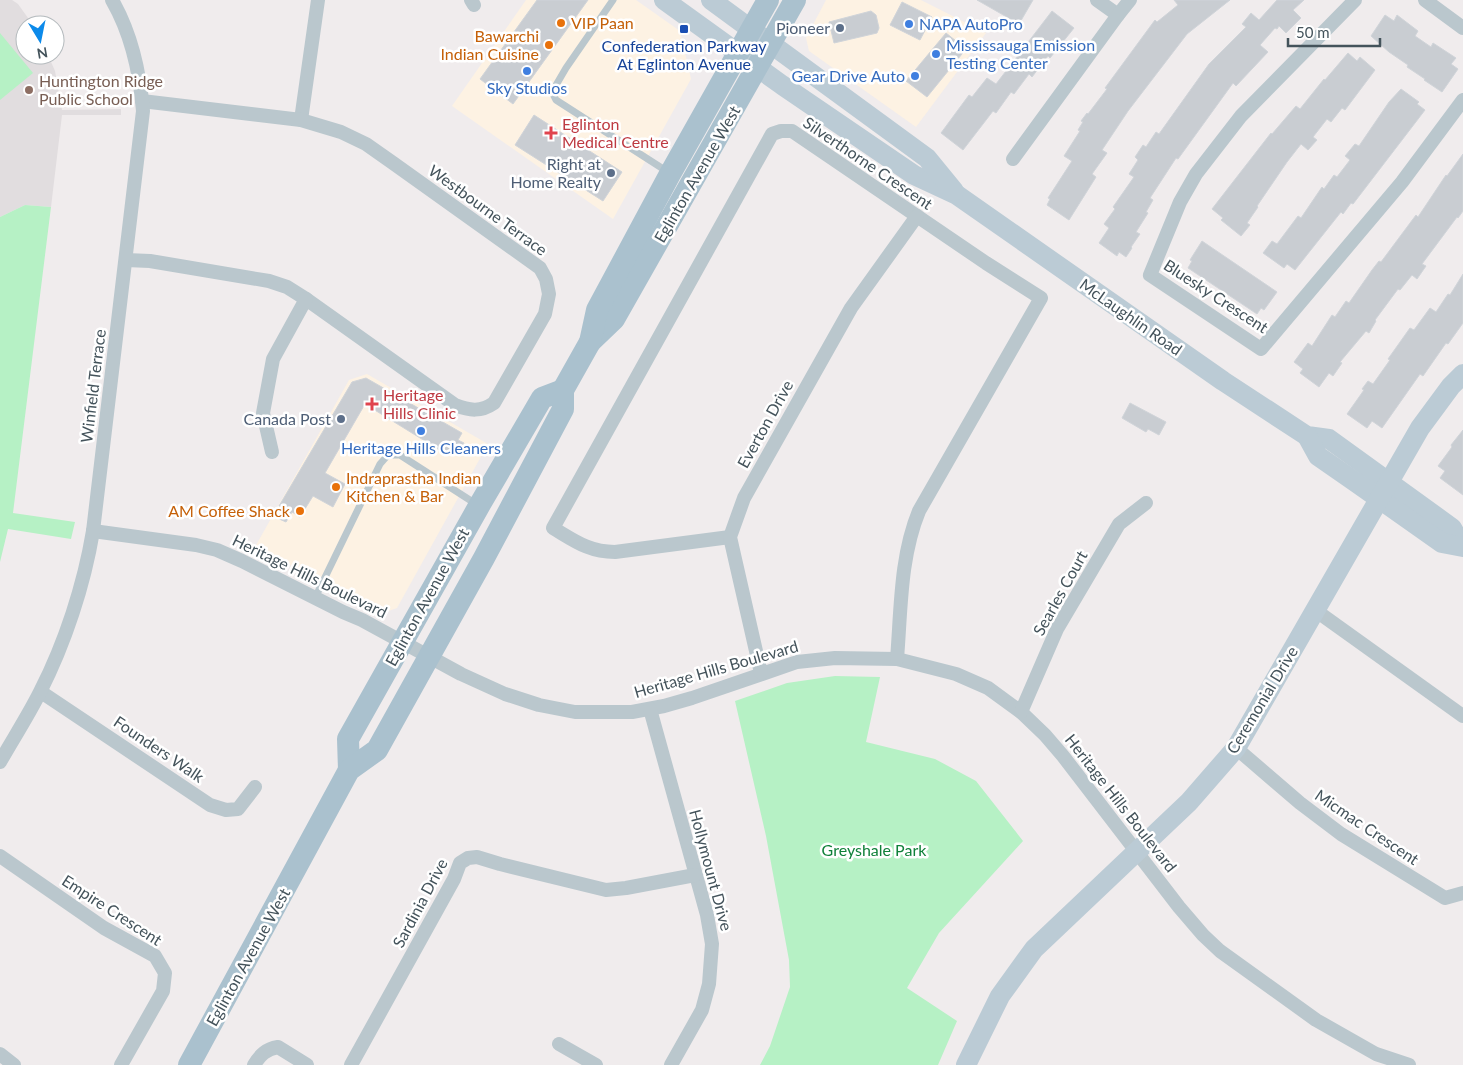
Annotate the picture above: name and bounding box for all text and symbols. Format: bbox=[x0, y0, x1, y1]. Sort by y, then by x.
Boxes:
place label: VIP Paan bbox=[571, 13, 634, 32]
place label: NAPA AutoPro bbox=[919, 14, 1023, 33]
north arrow bbox=[15, 15, 65, 65]
scale bar bbox=[1288, 15, 1380, 47]
marker: VIP Paan bbox=[555, 17, 567, 29]
place label: Pioneer bbox=[776, 18, 830, 37]
marker: NAPA AutoPro bbox=[903, 18, 915, 30]
marker: Pioneer bbox=[834, 22, 846, 34]
marker: Confederation Parkway At Eglinton Avenue bbox=[678, 23, 690, 35]
text: 50 m bbox=[1296, 23, 1330, 41]
place label: Bawarchi Indian Cuisine bbox=[440, 26, 539, 63]
place label: Mississauga Emission Testing Center bbox=[946, 35, 1095, 72]
place label: Confederation Parkway At Eglinton Avenue bbox=[602, 36, 767, 73]
marker: Bawarchi Indian Cuisine bbox=[543, 39, 555, 51]
text: N bbox=[36, 44, 49, 63]
marker: Mississauga Emission Testing Center bbox=[930, 48, 942, 60]
marker: Sky Studios bbox=[521, 65, 533, 77]
place label: Gear Drive Auto bbox=[791, 66, 905, 85]
marker: Gear Drive Auto bbox=[909, 70, 921, 82]
place label: Huntington Ridge Public School bbox=[39, 71, 163, 108]
place label: Sky Studios bbox=[487, 78, 567, 97]
marker: Huntington Ridge Public School bbox=[23, 84, 35, 96]
street label: Eglinton Avenue West bbox=[650, 102, 744, 245]
street label: Silverthorne Crescent bbox=[800, 112, 937, 213]
place label: Eglinton Medical Centre bbox=[562, 114, 669, 151]
marker: Eglinton Medical Centre bbox=[544, 126, 558, 140]
place label: Right at Home Realty bbox=[511, 154, 602, 191]
street label: Westbourne Terrace bbox=[425, 160, 551, 259]
marker: Right at Home Realty bbox=[605, 167, 617, 179]
street label: Bluesky Crescent bbox=[1161, 255, 1272, 336]
street label: McLaughlin Road bbox=[1076, 274, 1186, 359]
street label: Winfield Terrace bbox=[76, 328, 109, 444]
street label: Everton Drive bbox=[733, 377, 796, 471]
place label: Heritage Hills Clinic bbox=[383, 385, 457, 422]
marker: Heritage Hills Clinic bbox=[365, 397, 379, 411]
place label: Canada Post bbox=[244, 409, 331, 428]
marker: Canada Post bbox=[335, 413, 347, 425]
marker: Heritage Hills Cleaners bbox=[415, 425, 427, 437]
place label: Heritage Hills Cleaners bbox=[341, 438, 501, 457]
place label: Indraprastha Indian Kitchen & Bar bbox=[346, 468, 481, 505]
marker: Indraprastha Indian Kitchen & Bar bbox=[330, 481, 342, 493]
place label: AM Coffee Shack bbox=[168, 501, 291, 520]
marker: AM Coffee Shack bbox=[294, 505, 306, 517]
street label: Eglinton Avenue West bbox=[381, 524, 472, 669]
street label: Heritage Hills Boulevard bbox=[230, 530, 391, 621]
street label: Searles Court bbox=[1028, 547, 1091, 639]
street label: Heritage Hills Boulevard bbox=[632, 636, 800, 701]
street label: Ceremonial Drive bbox=[1222, 643, 1301, 757]
street label: Founders Walk bbox=[111, 711, 209, 786]
street label: Heritage Hills Boulevard bbox=[1062, 730, 1181, 875]
street label: Micmac Crescent bbox=[1312, 785, 1423, 868]
street label: Hollymount Drive bbox=[686, 807, 737, 933]
park label: Greyshale Park bbox=[822, 840, 927, 859]
street label: Sardinia Drive bbox=[388, 855, 451, 950]
street label: Empire Crescent bbox=[59, 870, 166, 949]
street label: Eglinton Avenue West bbox=[202, 884, 293, 1029]

